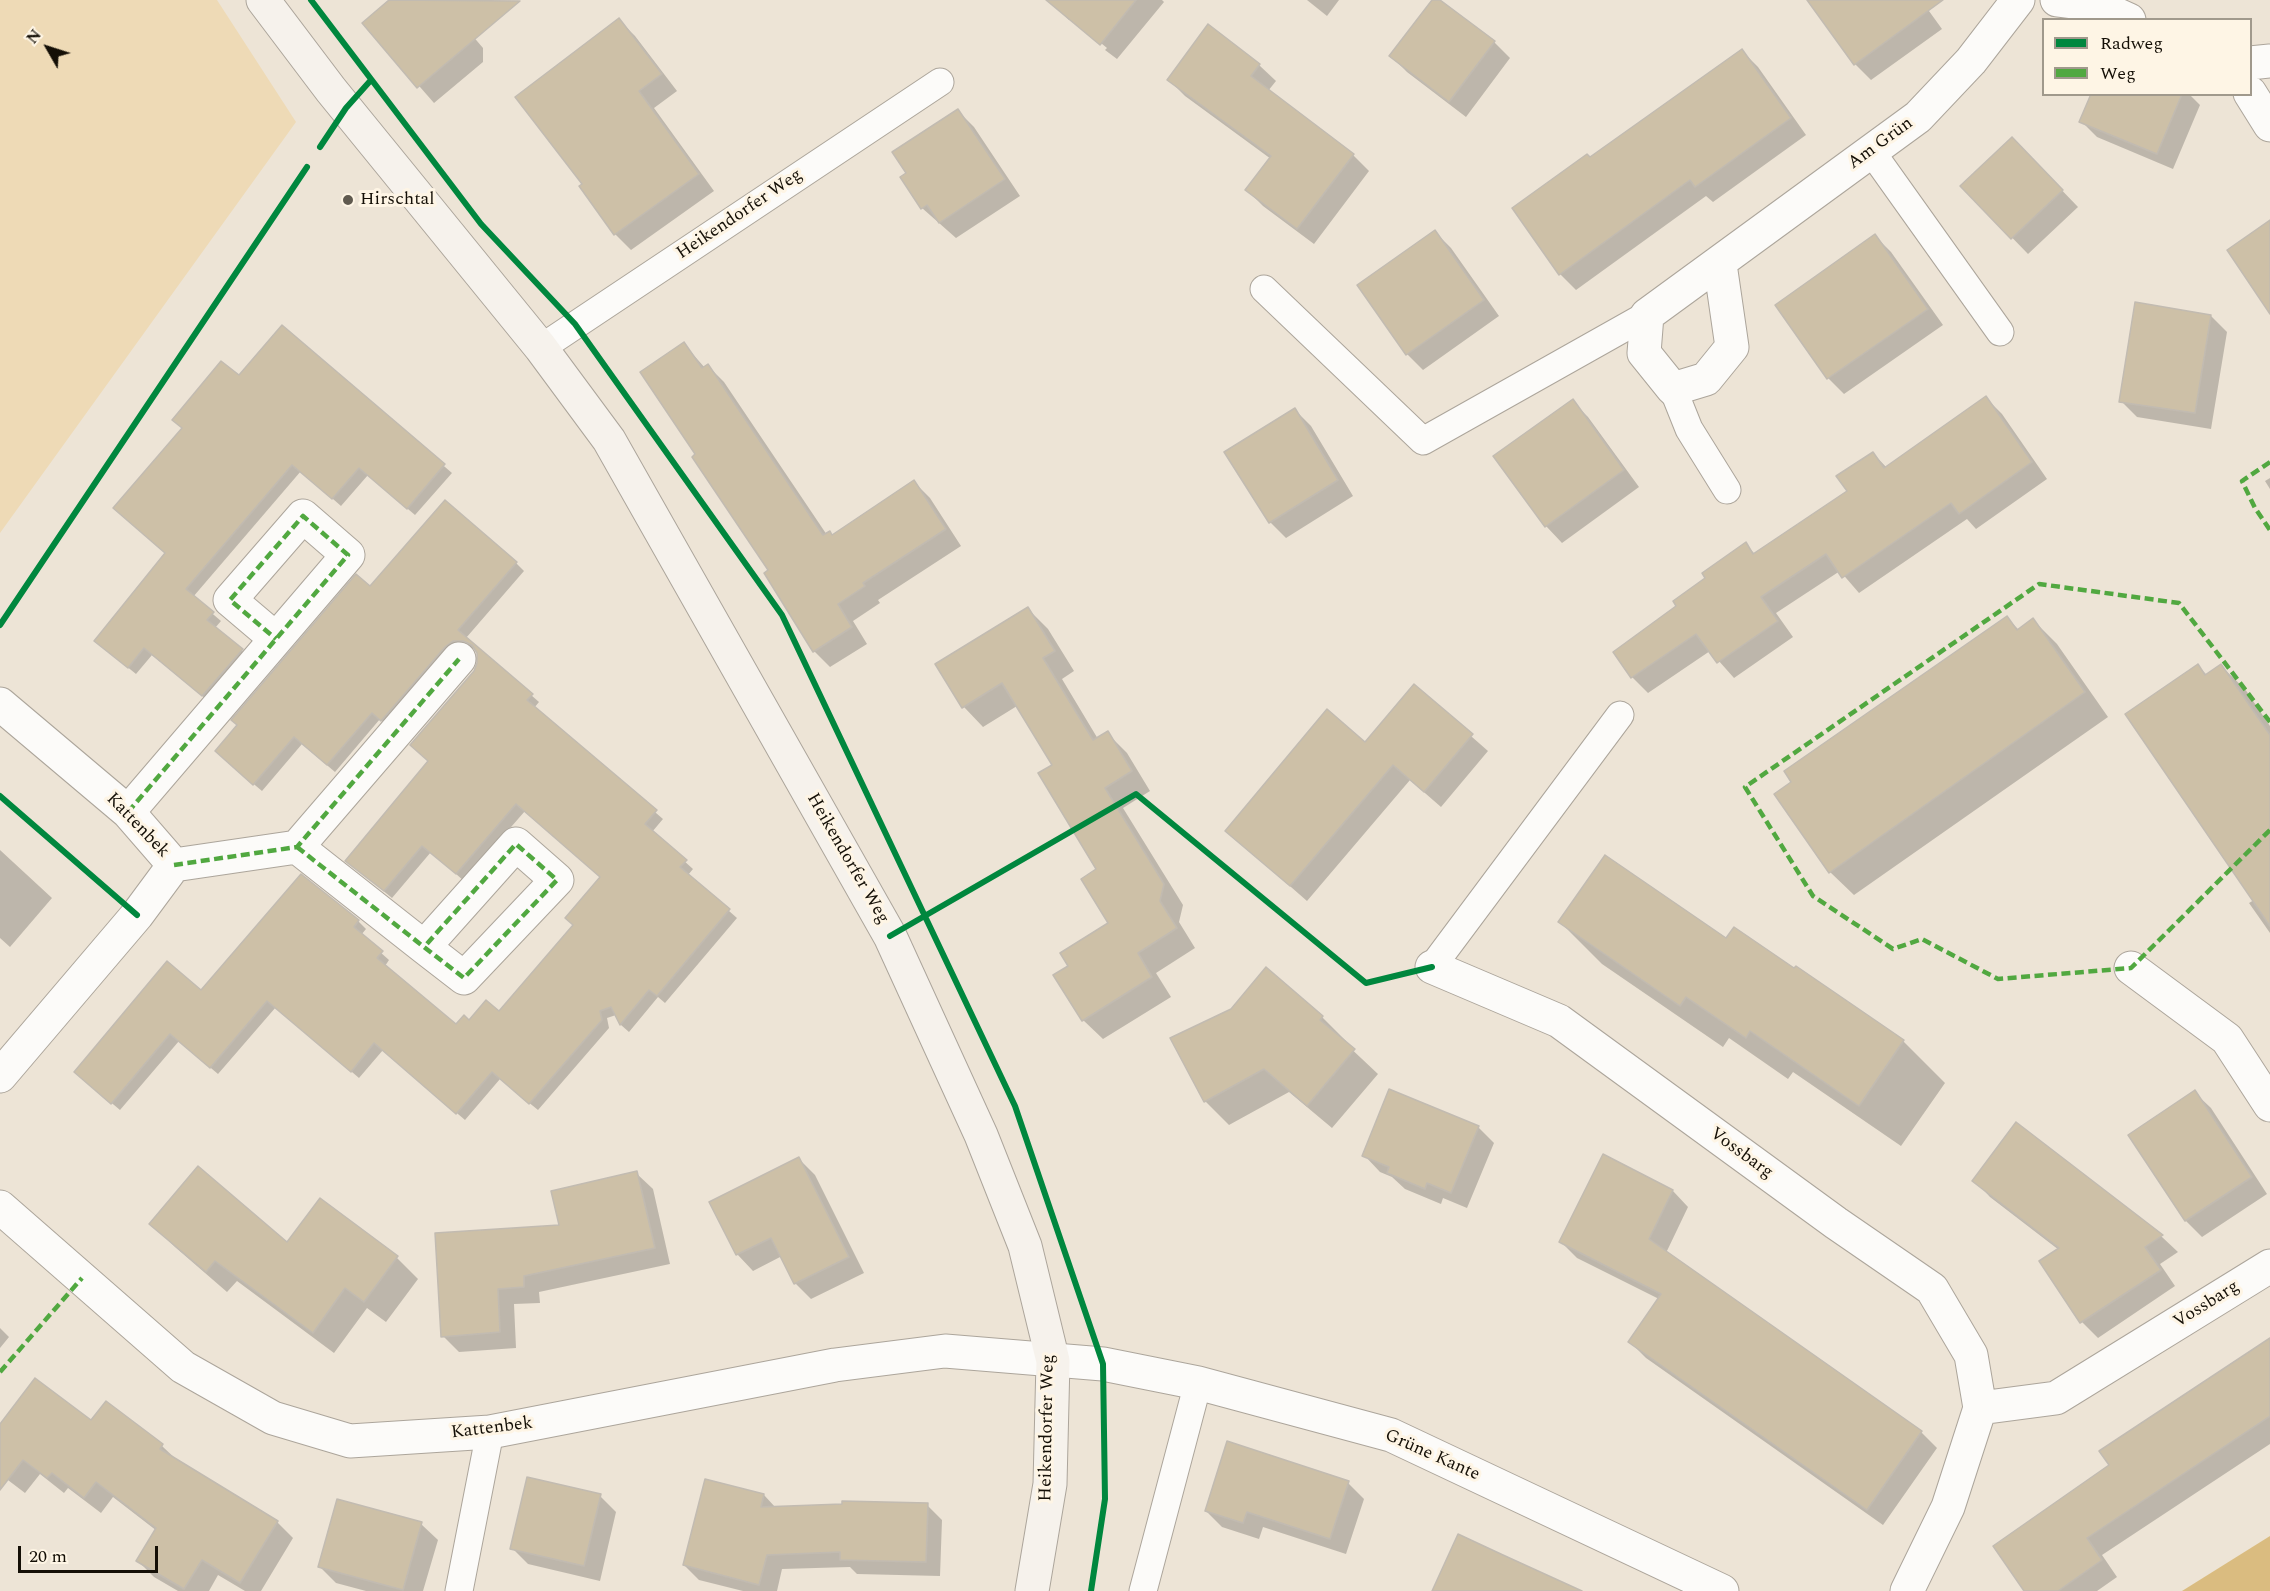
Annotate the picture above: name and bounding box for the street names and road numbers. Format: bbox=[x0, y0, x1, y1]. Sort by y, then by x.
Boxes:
street label: Am Grün bbox=[1844, 113, 1918, 175]
street label: Heikendorfer Weg bbox=[673, 165, 807, 265]
street label: Kattenbek bbox=[101, 789, 173, 863]
street label: Heikendorfer Weg bbox=[801, 790, 893, 928]
street label: Vossbarg bbox=[1705, 1124, 1777, 1184]
street label: Vossbarg bbox=[2170, 1276, 2244, 1334]
street label: Heikendorfer Weg bbox=[1036, 1354, 1060, 1502]
street label: Kattenbek bbox=[450, 1413, 534, 1445]
street label: Grüne Kante bbox=[1381, 1425, 1483, 1487]

